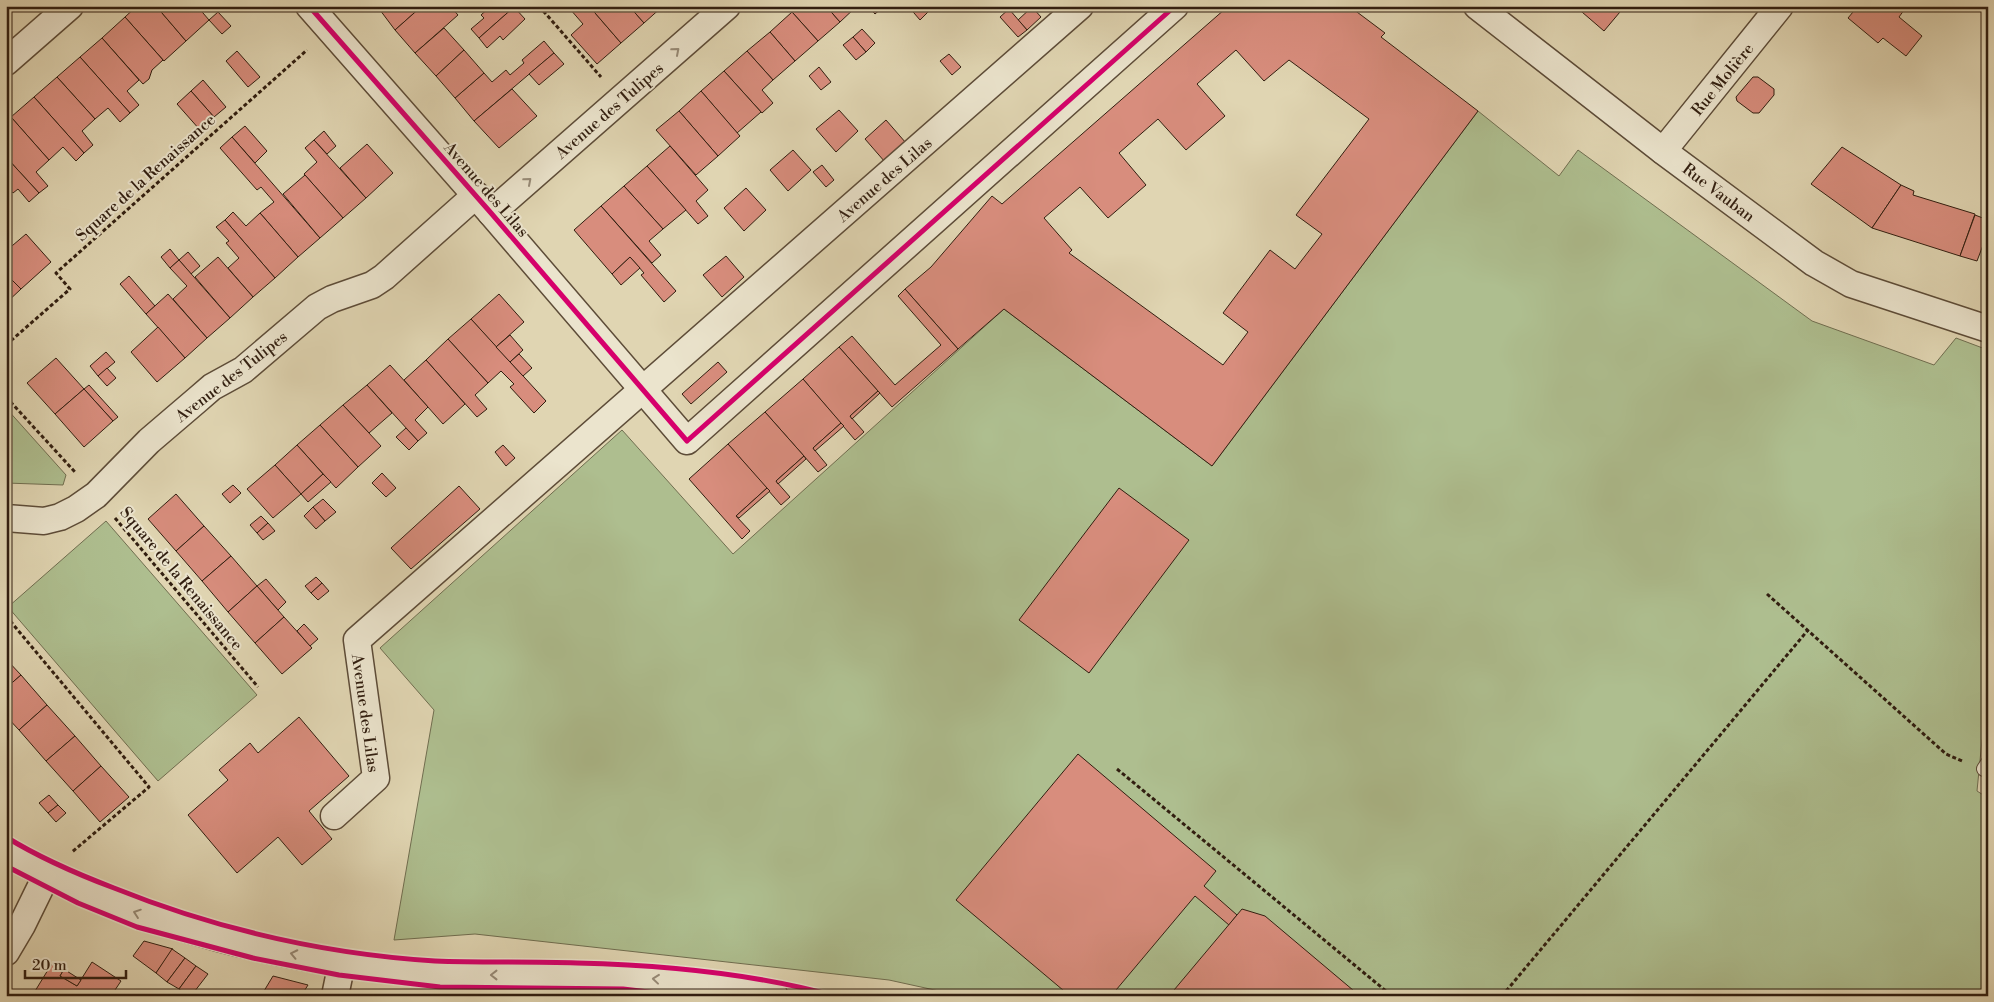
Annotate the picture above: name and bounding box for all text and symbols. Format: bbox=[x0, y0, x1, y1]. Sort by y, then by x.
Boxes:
street label: Rue Molière bbox=[1687, 39, 1758, 120]
one-way arrow bbox=[671, 47, 680, 56]
street label: Avenue des Tulipes bbox=[551, 58, 668, 164]
street label: Square de la Renaissance bbox=[72, 110, 220, 246]
street label: Avenue des Lilas bbox=[832, 133, 936, 227]
street label: Avenue des Lilas bbox=[439, 137, 533, 241]
street label: Rue Vauban bbox=[1678, 159, 1759, 227]
one-way arrow bbox=[522, 177, 531, 186]
street label: Avenue des Tulipes bbox=[171, 327, 292, 427]
street label: Square de la Renaissance bbox=[115, 503, 247, 654]
street label: Avenue des Lilas bbox=[347, 652, 383, 774]
one-way arrow bbox=[133, 908, 142, 918]
scale bar bbox=[25, 947, 126, 979]
one-way arrow bbox=[289, 949, 298, 960]
text: 20 m bbox=[32, 956, 67, 975]
one-way arrow bbox=[490, 970, 498, 980]
one-way arrow bbox=[652, 974, 660, 985]

